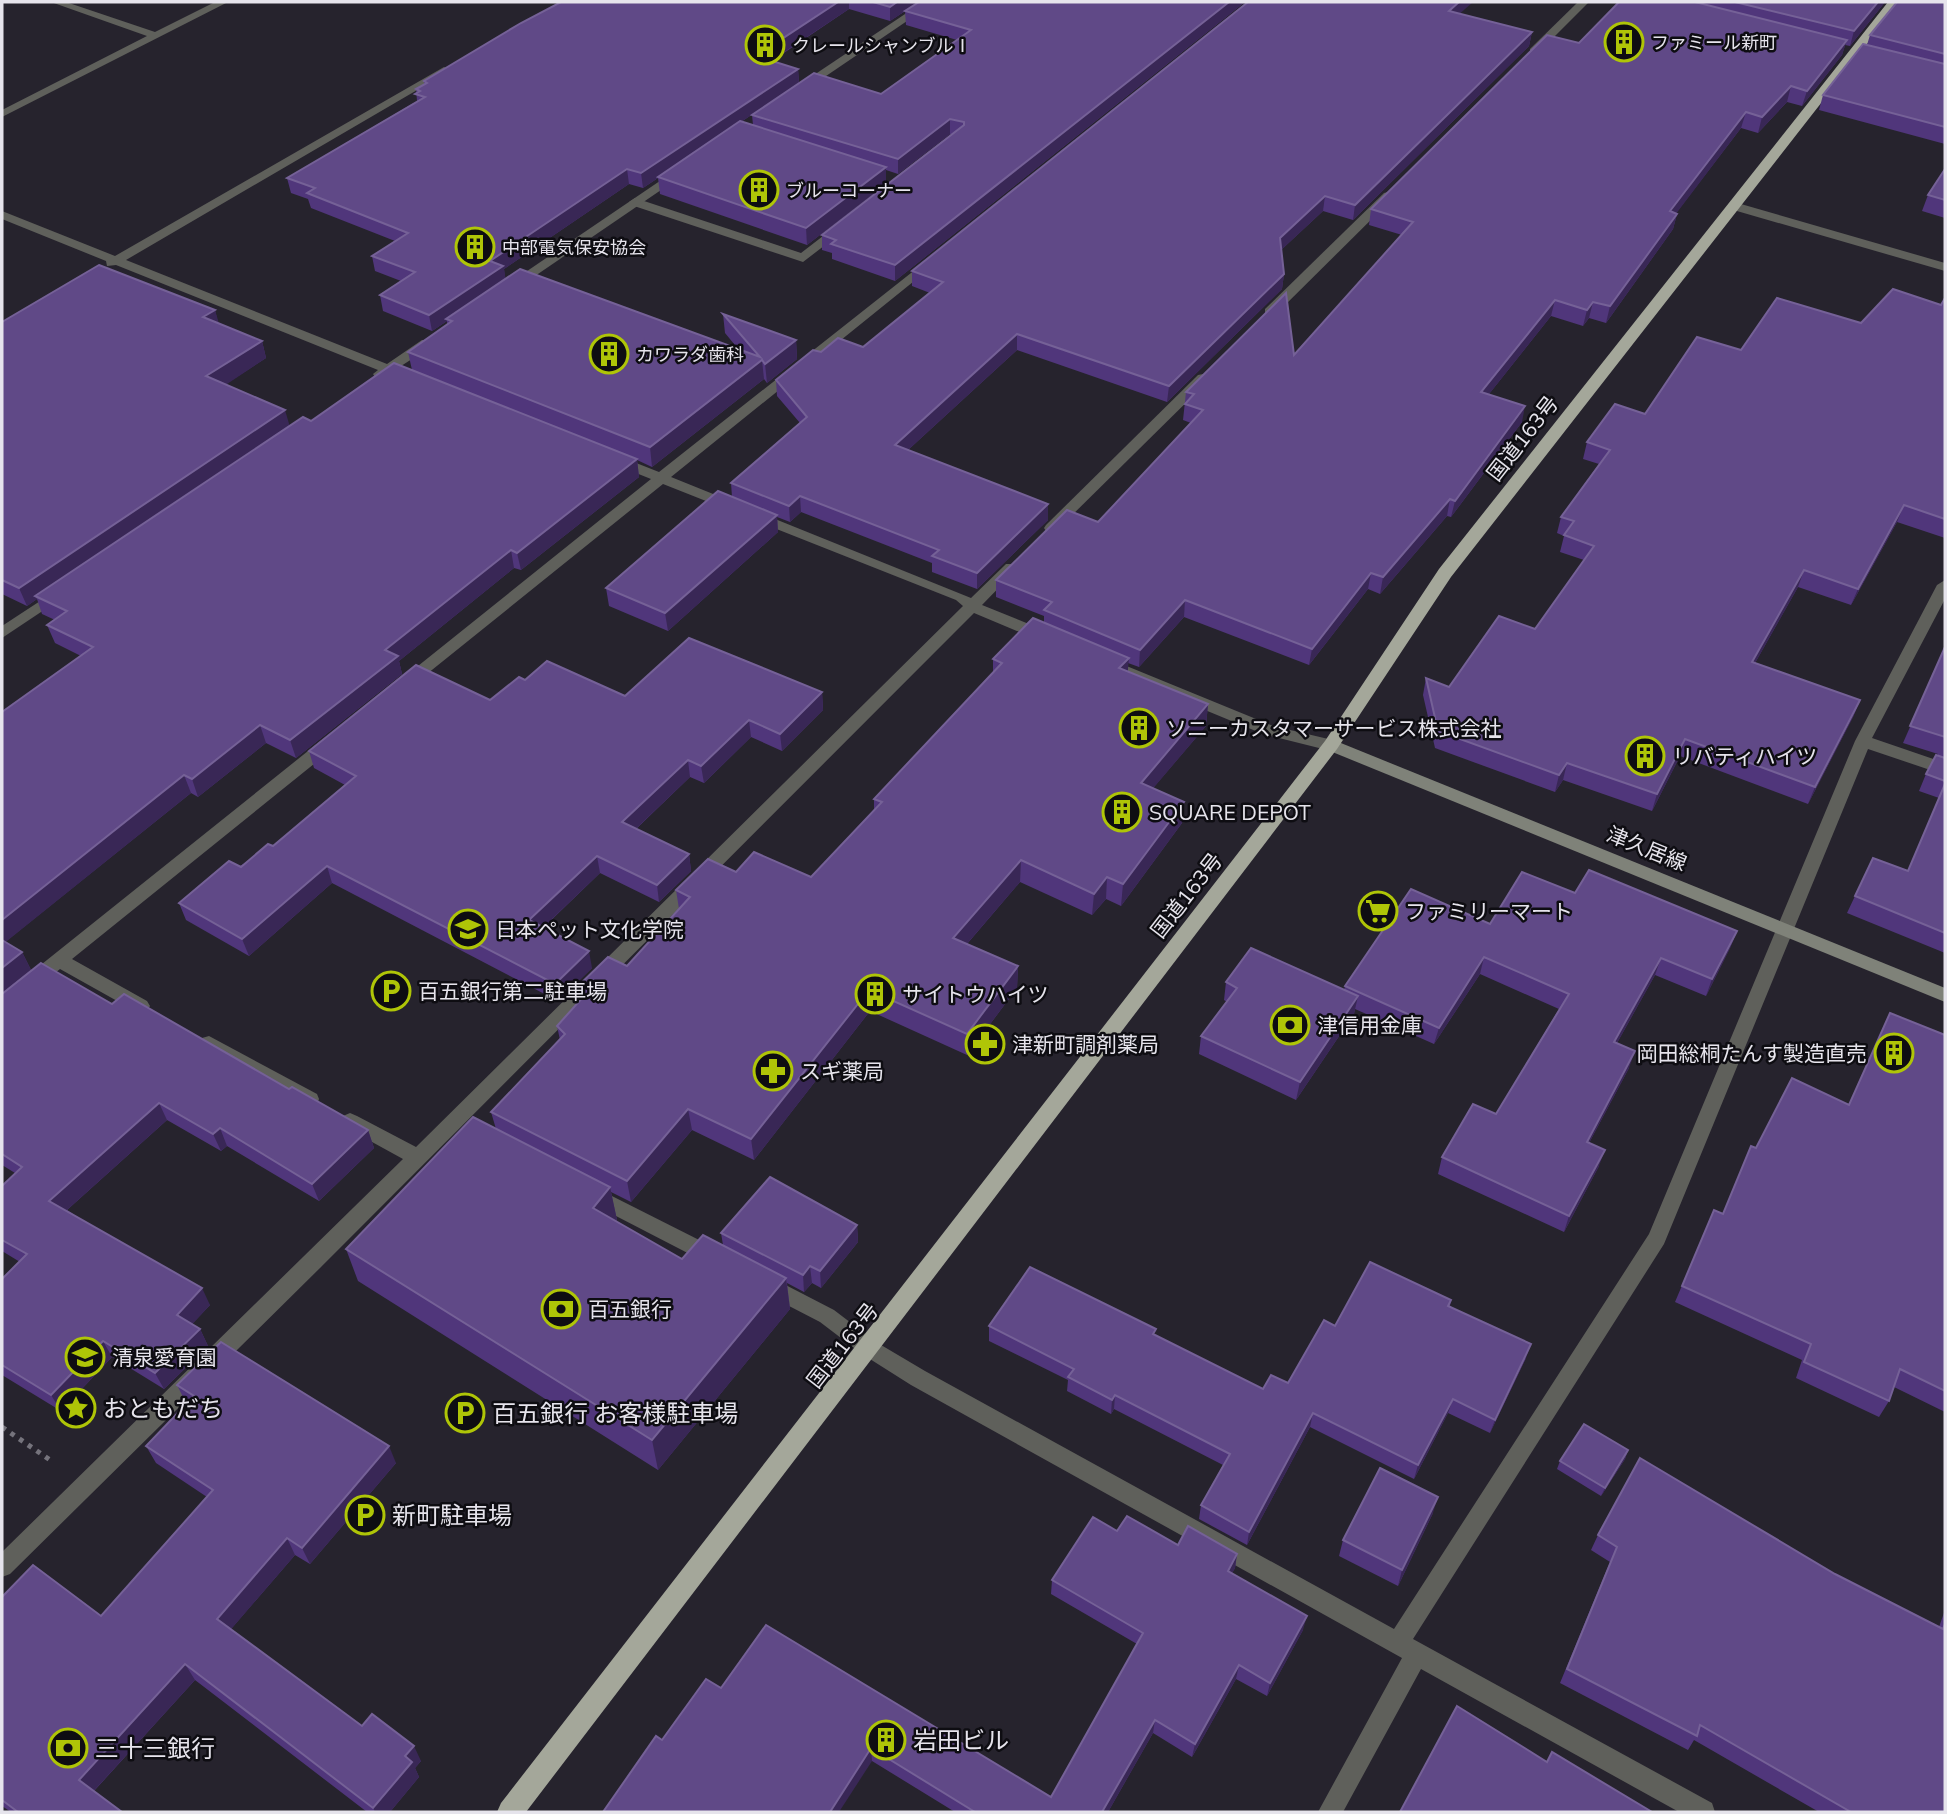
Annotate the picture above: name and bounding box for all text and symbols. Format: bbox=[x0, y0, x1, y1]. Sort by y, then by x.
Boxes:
building icon: ファミール新町 bbox=[1603, 21, 1645, 63]
building icon: クレールシャンブルⅠ bbox=[744, 24, 786, 66]
place label: ファミール新町 bbox=[1651, 31, 1777, 54]
place label: クレールシャンブルⅠ bbox=[792, 34, 971, 57]
building icon: ブルーコーナー bbox=[738, 169, 780, 211]
place label: ブルーコーナー bbox=[786, 179, 912, 202]
building icon: 中部電気保安協会 bbox=[454, 226, 496, 268]
place label: 中部電気保安協会 bbox=[502, 236, 646, 259]
building icon: カワラダ歯科 bbox=[588, 333, 630, 375]
place label: カワラダ歯科 bbox=[636, 343, 744, 366]
street label: 国道163号 bbox=[1481, 390, 1563, 486]
building icon: ソニーカスタマーサービス株式会社 bbox=[1118, 707, 1160, 749]
place label: ソニーカスタマーサービス株式会社 bbox=[1166, 715, 1502, 741]
building icon: リバティハイツ bbox=[1624, 735, 1666, 777]
place label: リバティハイツ bbox=[1672, 743, 1817, 769]
building icon: SQUARE DEPOT bbox=[1101, 791, 1143, 833]
place label: SQUARE DEPOT bbox=[1149, 799, 1311, 825]
street label: 津久居線 bbox=[1603, 820, 1691, 876]
street label: 国道163号 bbox=[1145, 847, 1227, 943]
supermarket icon: ファミリーマート bbox=[1357, 890, 1399, 932]
place label: ファミリーマート bbox=[1405, 898, 1573, 924]
school or university icon: 日本ペット文化学院 bbox=[447, 908, 489, 950]
place label: 日本ペット文化学院 bbox=[495, 916, 684, 942]
parking icon: 百五銀行第二駐車場 bbox=[370, 970, 412, 1012]
building icon: サイトウハイツ bbox=[854, 973, 896, 1015]
place label: 百五銀行第二駐車場 bbox=[418, 978, 607, 1004]
place label: サイトウハイツ bbox=[902, 981, 1049, 1007]
bank icon: 津信用金庫 bbox=[1269, 1004, 1311, 1046]
place label: 津信用金庫 bbox=[1317, 1012, 1422, 1038]
pharmacy icon: 津新町調剤薬局 bbox=[964, 1023, 1006, 1065]
place label: 津新町調剤薬局 bbox=[1012, 1031, 1159, 1057]
building icon: 岡田総桐たんす製造直売 bbox=[1873, 1032, 1915, 1074]
place label: 岡田総桐たんす製造直売 bbox=[1636, 1040, 1867, 1066]
pharmacy icon: スギ薬局 bbox=[752, 1050, 794, 1092]
place label: スギ薬局 bbox=[800, 1058, 884, 1084]
bank icon: 百五銀行 bbox=[540, 1288, 582, 1330]
place label: 百五銀行 bbox=[588, 1296, 672, 1322]
street label: 国道163号 bbox=[801, 1297, 883, 1393]
school or university icon: 清泉愛育園 bbox=[64, 1336, 106, 1378]
place label: 清泉愛育園 bbox=[112, 1344, 217, 1370]
place icon: おともだち bbox=[55, 1387, 97, 1429]
parking icon: 百五銀行 お客様駐車場 bbox=[444, 1392, 486, 1434]
place label: おともだち bbox=[103, 1393, 223, 1423]
place label: 百五銀行 お客様駐車場 bbox=[492, 1398, 738, 1428]
parking icon: 新町駐車場 bbox=[344, 1494, 386, 1536]
place label: 新町駐車場 bbox=[392, 1500, 512, 1530]
building icon: 岩田ビル bbox=[865, 1719, 907, 1761]
place label: 岩田ビル bbox=[913, 1725, 1009, 1755]
bank icon: 三十三銀行 bbox=[47, 1727, 89, 1769]
place label: 三十三銀行 bbox=[95, 1733, 215, 1763]

